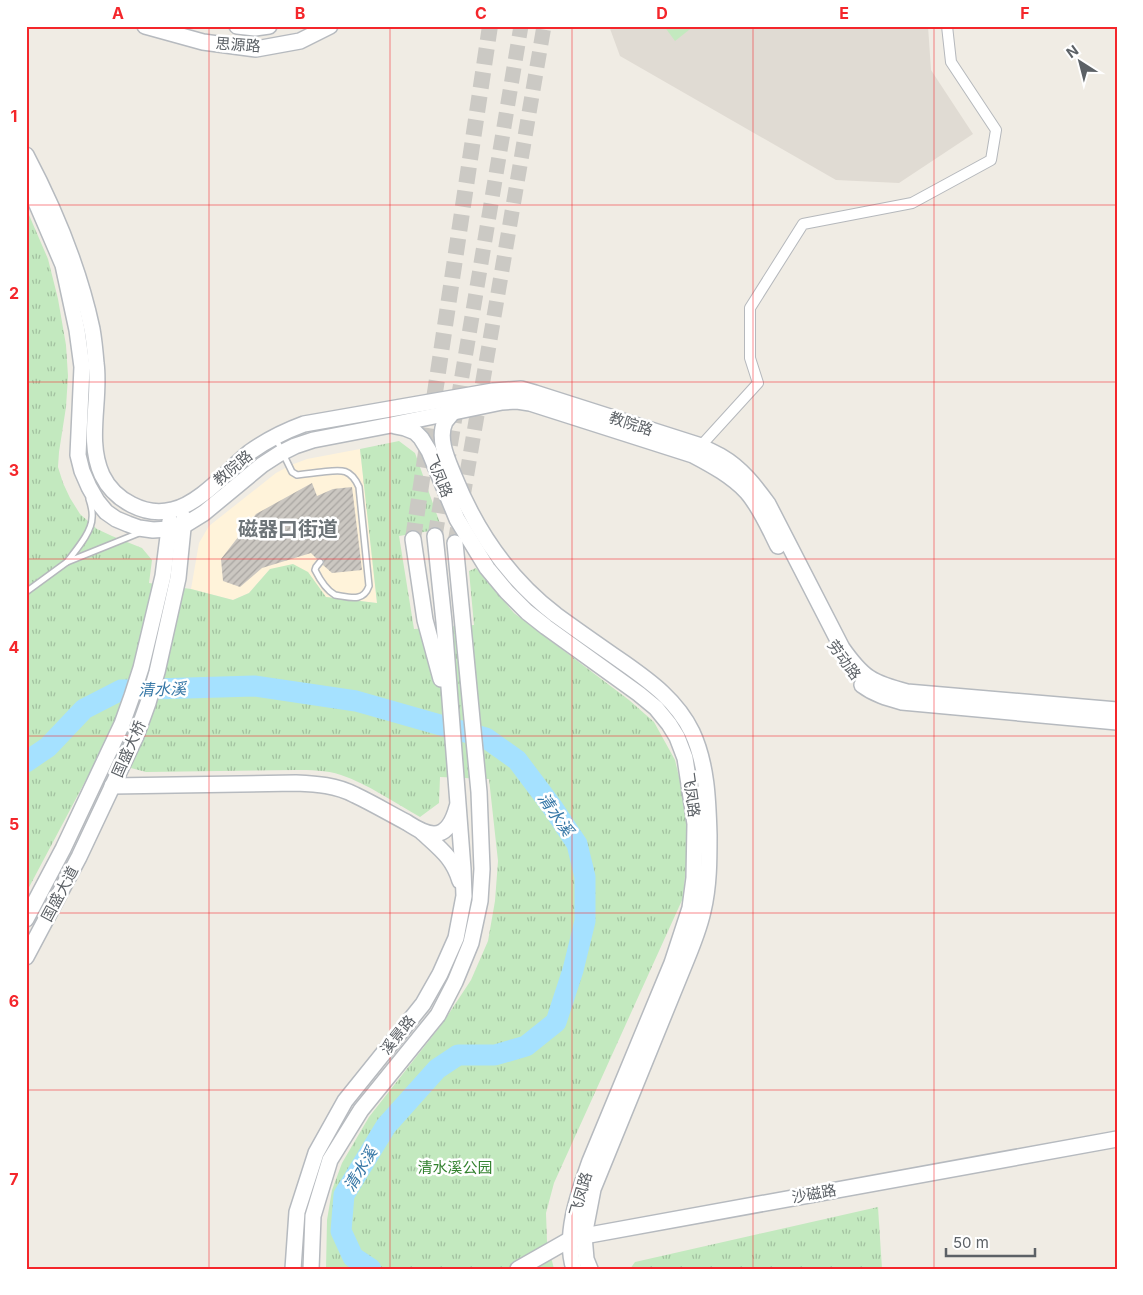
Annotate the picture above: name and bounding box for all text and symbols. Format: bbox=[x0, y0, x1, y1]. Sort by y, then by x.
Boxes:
text: A bbox=[112, 3, 124, 23]
text: B bbox=[295, 3, 305, 23]
text: C bbox=[475, 3, 487, 23]
text: D bbox=[656, 3, 668, 23]
text: E bbox=[839, 3, 849, 23]
text: F bbox=[1020, 3, 1030, 23]
street label: 思源路 bbox=[215, 33, 261, 56]
north arrow bbox=[1056, 38, 1106, 88]
text: N bbox=[1063, 41, 1081, 61]
text: 1 bbox=[11, 106, 17, 126]
text: 2 bbox=[9, 283, 19, 303]
street label: 教院路 bbox=[607, 408, 655, 440]
street label: 教院路 bbox=[209, 446, 256, 489]
street label: 飞凤路 bbox=[422, 451, 457, 500]
text: 3 bbox=[9, 460, 19, 480]
district label: 磁器口街道 bbox=[238, 517, 338, 541]
street label: 劳动路 bbox=[823, 636, 865, 683]
text: 4 bbox=[9, 637, 20, 657]
water label: 清水溪 bbox=[138, 678, 188, 700]
street label: 国盛大桥 bbox=[108, 718, 149, 780]
street label: 飞凤路 bbox=[679, 771, 704, 819]
water label: 清水溪 bbox=[534, 789, 579, 841]
text: 5 bbox=[9, 814, 19, 834]
street label: 国盛大道 bbox=[37, 863, 82, 925]
text: 6 bbox=[9, 991, 19, 1011]
street label: 溪景路 bbox=[376, 1011, 419, 1058]
water label: 清水溪 bbox=[339, 1142, 382, 1195]
park label: 清水溪公园 bbox=[417, 1158, 493, 1177]
text: 7 bbox=[9, 1169, 19, 1189]
street label: 飞凤路 bbox=[565, 1170, 596, 1218]
street label: 沙磁路 bbox=[790, 1180, 838, 1207]
scale bar bbox=[946, 1225, 1034, 1257]
text: 50 m bbox=[953, 1233, 989, 1252]

